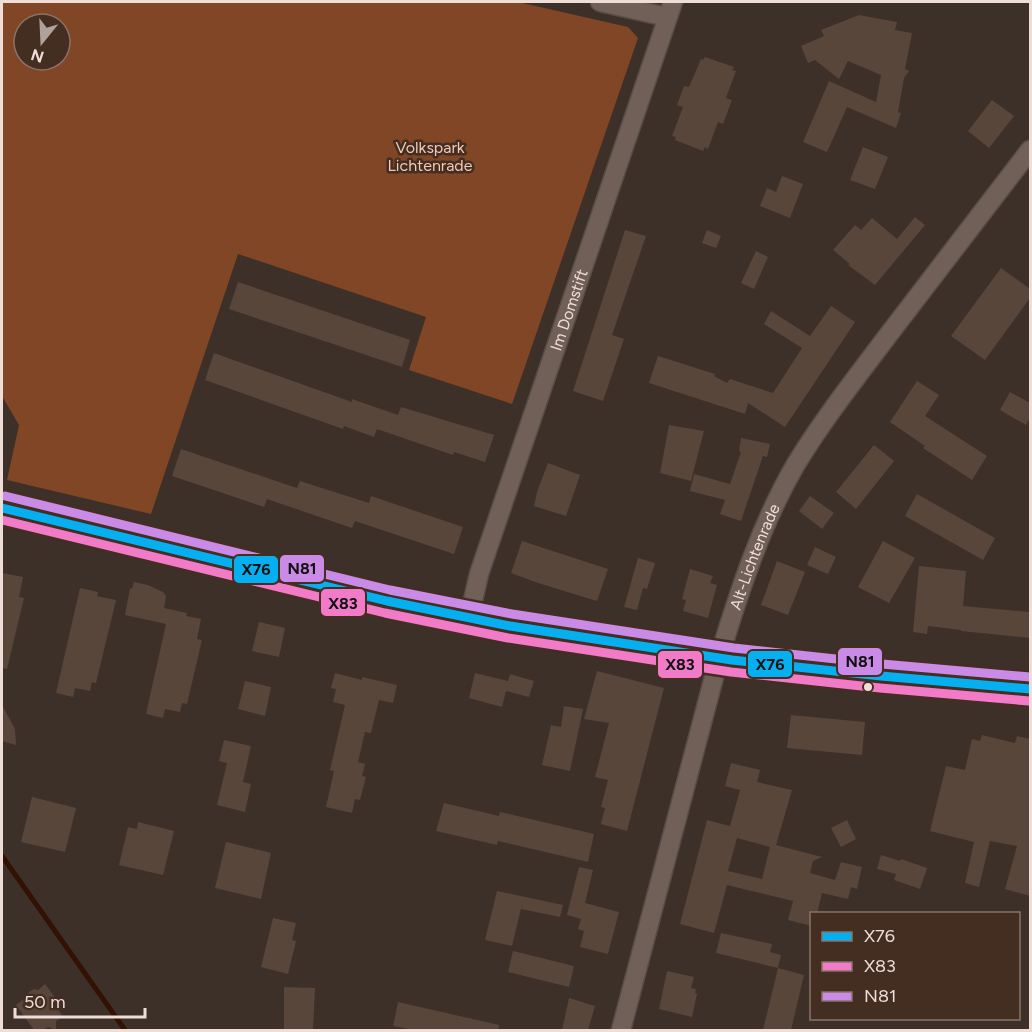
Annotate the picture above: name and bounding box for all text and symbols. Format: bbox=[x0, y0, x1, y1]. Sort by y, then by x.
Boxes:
north arrow bbox=[12, 12, 72, 72]
text: N bbox=[29, 45, 46, 67]
park label: Volkspark Lichtenrade bbox=[388, 138, 473, 175]
street label: Im Domstift bbox=[546, 267, 592, 353]
street label: Alt-Lichtenrade bbox=[726, 501, 784, 612]
line badge: N81 bbox=[279, 554, 325, 583]
line badge: X76 bbox=[233, 555, 279, 584]
text: N81 bbox=[288, 559, 316, 578]
text: X76 bbox=[241, 560, 271, 579]
line badge: X83 bbox=[320, 588, 366, 617]
text: X83 bbox=[328, 594, 358, 613]
line badge: N81 bbox=[837, 647, 883, 676]
line badge: X83 bbox=[657, 650, 703, 679]
line badge: X76 bbox=[747, 650, 793, 678]
text: N81 bbox=[846, 652, 874, 671]
text: X83 bbox=[665, 655, 695, 674]
text: X76 bbox=[755, 655, 785, 674]
unlabelled marker bbox=[862, 681, 874, 693]
legend bbox=[810, 912, 1020, 1020]
text: X76 bbox=[864, 925, 895, 947]
text: X83 bbox=[864, 955, 896, 977]
scale bar bbox=[15, 981, 146, 1019]
text: N81 bbox=[864, 985, 896, 1007]
text: 50 m bbox=[24, 991, 66, 1013]

